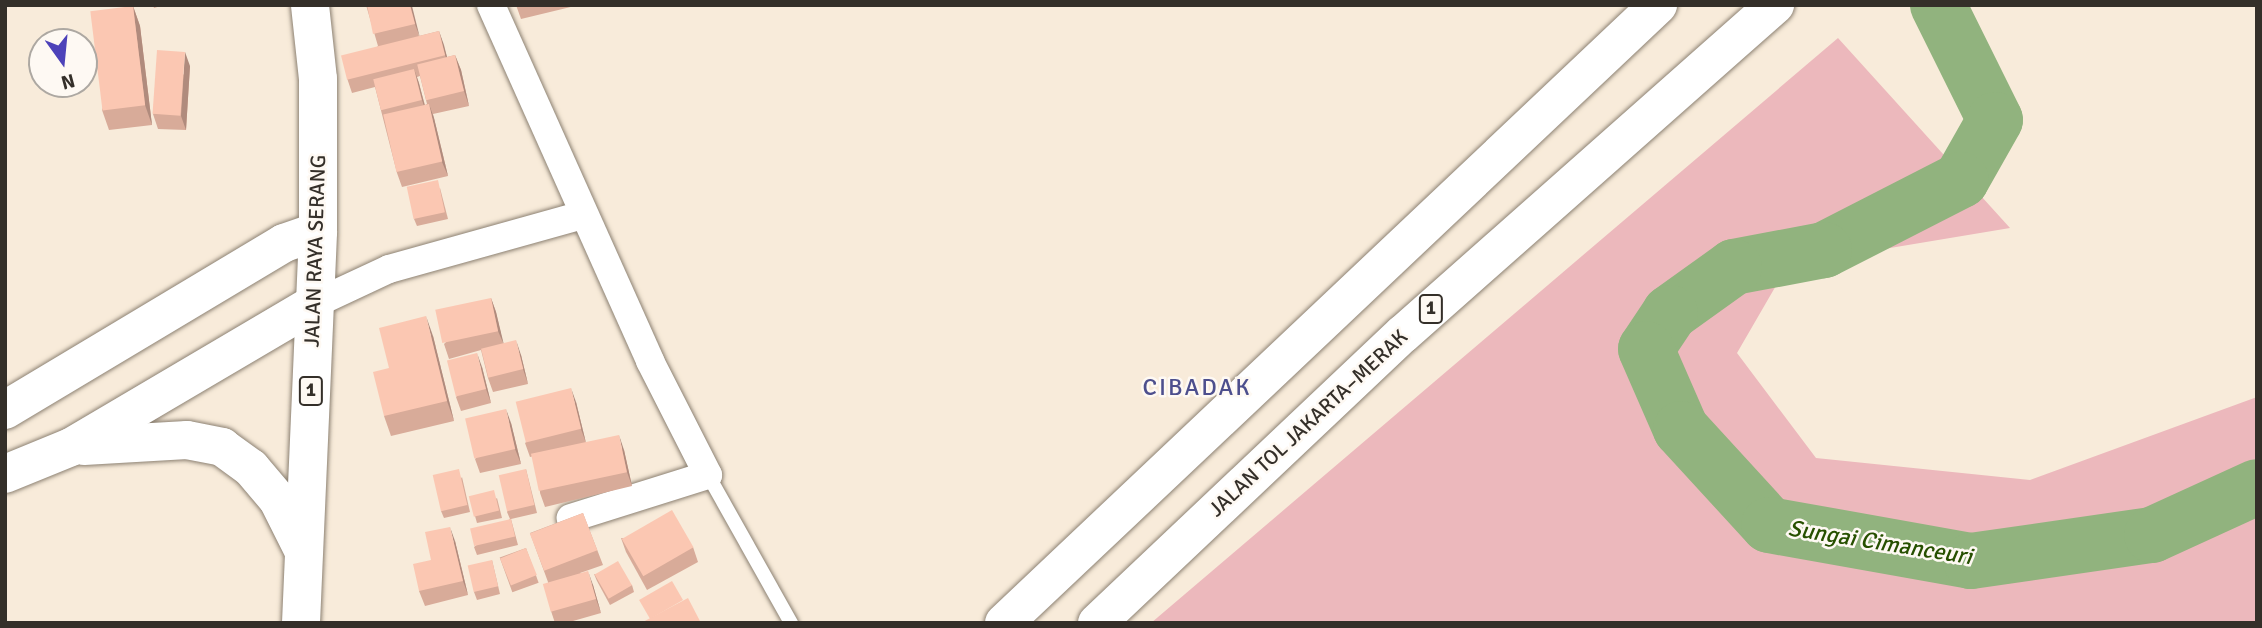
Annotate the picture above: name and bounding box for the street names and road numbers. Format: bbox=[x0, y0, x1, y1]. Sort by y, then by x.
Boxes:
street label: JALAN RAYA SERANG bbox=[299, 154, 331, 348]
road number: 1 bbox=[1419, 294, 1443, 324]
street label: JALAN TOL JAKARTA–MERAK bbox=[1203, 324, 1413, 522]
road number: 1 bbox=[299, 376, 323, 406]

